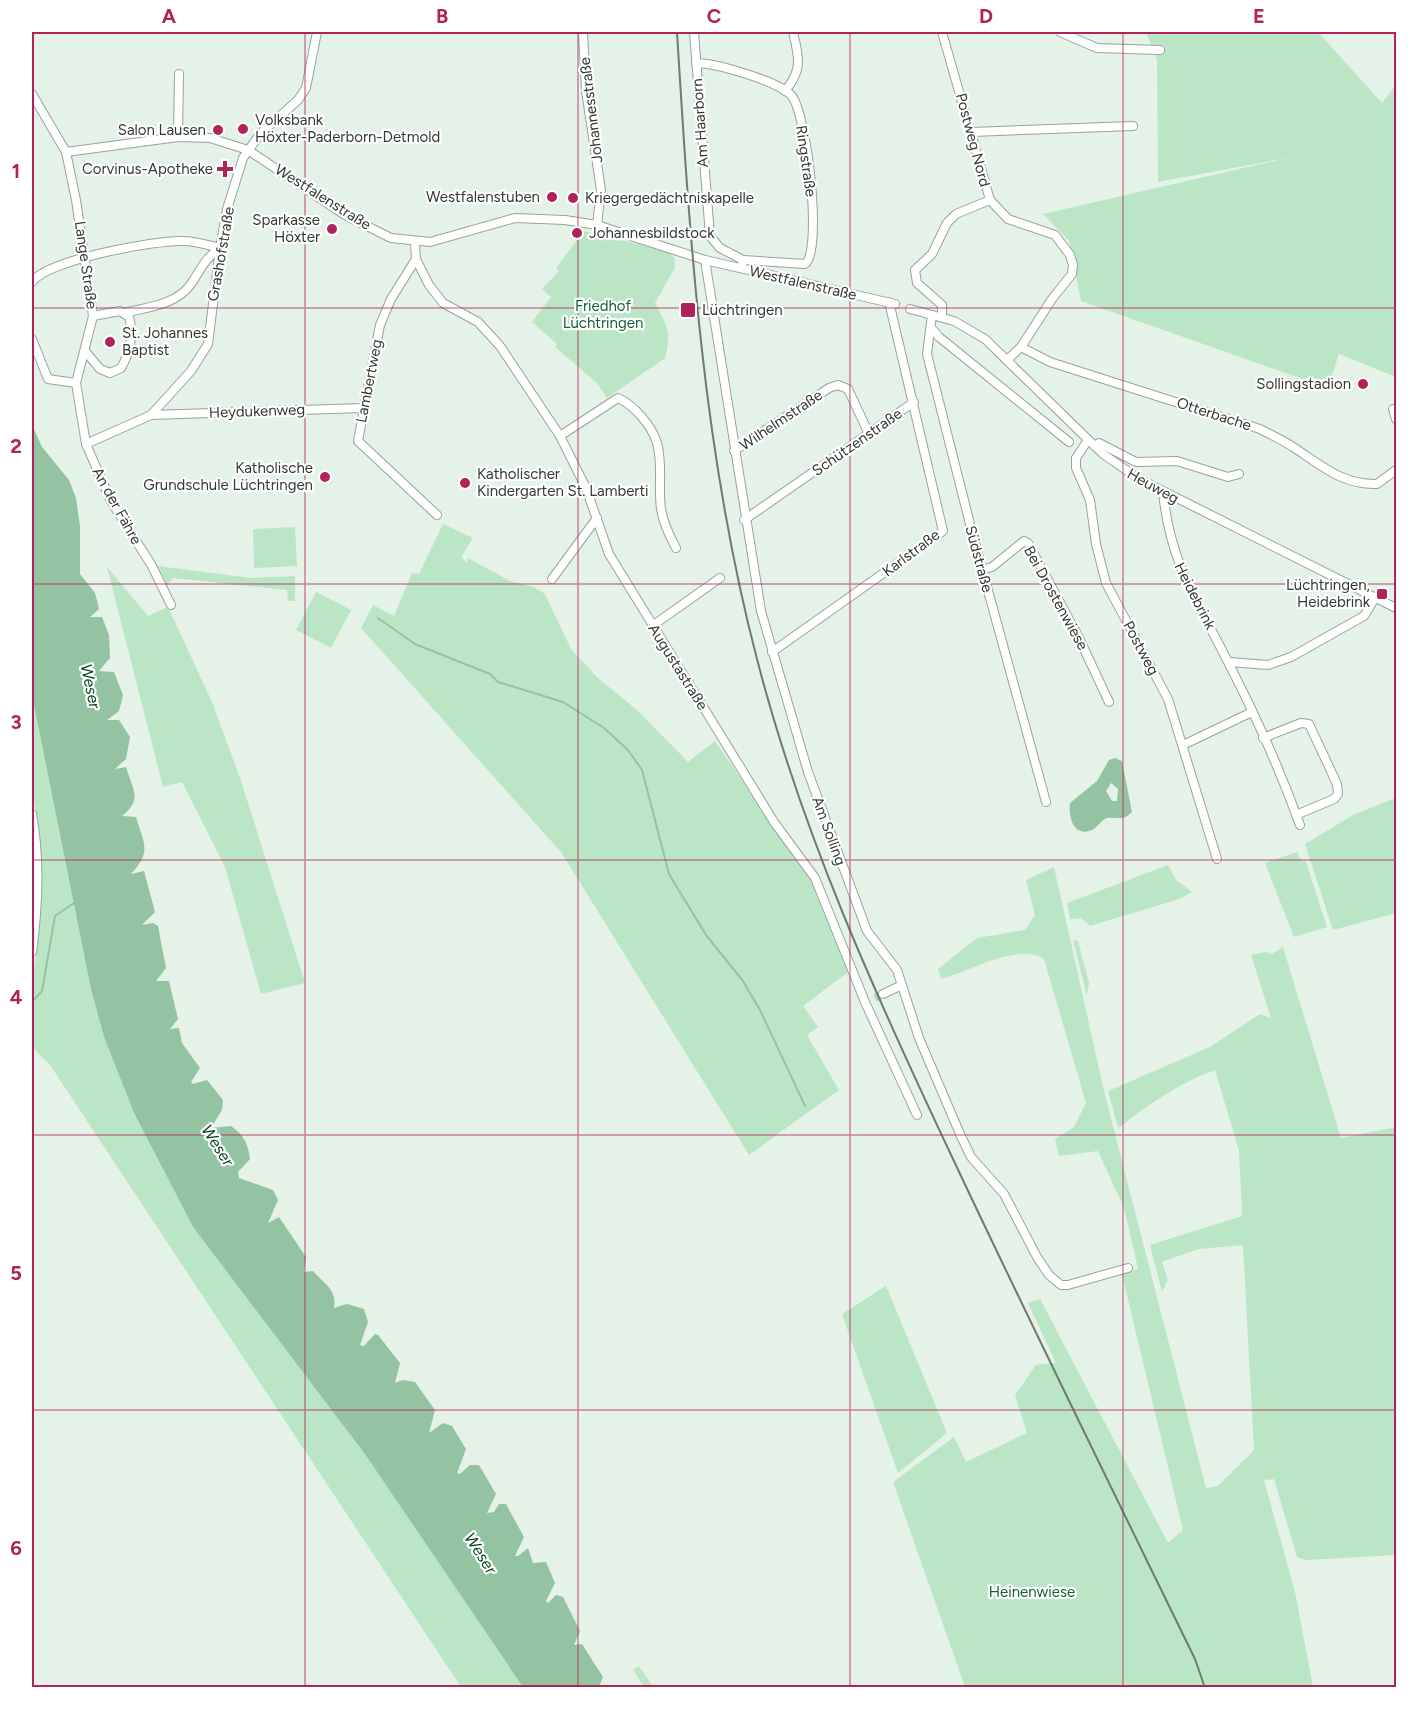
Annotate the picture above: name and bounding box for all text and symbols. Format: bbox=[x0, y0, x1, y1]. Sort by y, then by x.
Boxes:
text: A bbox=[162, 4, 177, 28]
text: B bbox=[436, 4, 448, 28]
text: C bbox=[707, 4, 721, 28]
text: D bbox=[979, 4, 993, 28]
text: E bbox=[1253, 4, 1265, 28]
street label: Johannesstraße bbox=[576, 56, 606, 164]
street label: Am Haarborn bbox=[688, 78, 712, 168]
street label: Postweg Nord bbox=[952, 91, 994, 189]
place label: Volksbank Höxter-Paderborn-Detmold bbox=[255, 111, 440, 146]
place label: Salon Lausen bbox=[118, 121, 206, 139]
marker: Volksbank Höxter-Paderborn-Detmold bbox=[236, 122, 250, 136]
marker: Salon Lausen bbox=[211, 123, 225, 137]
street label: Ringstraße bbox=[792, 124, 820, 198]
text: 1 bbox=[12, 159, 20, 183]
place label: Corvinus-Apotheke bbox=[82, 160, 213, 178]
street label: Westfalenstraße bbox=[272, 160, 374, 234]
marker: Corvinus-Apotheke bbox=[218, 162, 232, 176]
place label: Westfalenstuben bbox=[426, 188, 540, 206]
place label: Kriegergedächtniskapelle bbox=[585, 189, 754, 207]
marker: Westfalenstuben bbox=[545, 190, 559, 204]
marker: Kriegergedächtniskapelle bbox=[566, 191, 580, 205]
street label: Grashofstraße bbox=[204, 205, 238, 303]
place label: Sparkasse Höxter bbox=[252, 211, 320, 246]
street label: Lange Straße bbox=[71, 220, 101, 310]
marker: Sparkasse Höxter bbox=[325, 222, 339, 236]
place label: Johannesbildstock bbox=[589, 224, 715, 242]
marker: Johannesbildstock bbox=[570, 226, 584, 240]
street label: Westfalenstraße bbox=[748, 262, 858, 304]
park label: Friedhof Lüchtringen bbox=[563, 297, 643, 332]
marker: Lüchtringen bbox=[679, 301, 697, 319]
place label: Lüchtringen bbox=[702, 301, 783, 319]
place label: St. Johannes Baptist bbox=[122, 324, 208, 359]
marker: St. Johannes Baptist bbox=[103, 335, 117, 349]
street label: Lambertweg bbox=[352, 338, 386, 424]
place label: Sollingstadion bbox=[1256, 375, 1351, 393]
marker: Sollingstadion bbox=[1356, 377, 1370, 391]
street label: Wilhelmstraße bbox=[736, 386, 826, 454]
street label: Otterbache bbox=[1174, 393, 1254, 435]
street label: Heydukenweg bbox=[209, 400, 305, 422]
street label: Schützenstraße bbox=[809, 404, 905, 480]
text: 2 bbox=[10, 434, 22, 458]
place label: Katholische Grundschule Lüchtringen bbox=[143, 459, 313, 494]
street label: An der Fähre bbox=[88, 464, 146, 548]
street label: Heuweg bbox=[1124, 464, 1182, 508]
place label: Katholischer Kindergarten St. Lamberti bbox=[477, 465, 649, 500]
marker: Katholische Grundschule Lüchtringen bbox=[318, 470, 332, 484]
marker: Katholischer Kindergarten St. Lamberti bbox=[458, 476, 472, 490]
street label: Südstraße bbox=[961, 524, 997, 594]
street label: Karlstraße bbox=[879, 526, 943, 580]
street label: Bei Drostenwiese bbox=[1020, 543, 1092, 653]
street label: Heidebrink bbox=[1170, 559, 1220, 633]
place label: Lüchtringen, Heidebrink bbox=[1286, 576, 1371, 611]
marker: Lüchtringen, Heidebrink bbox=[1375, 587, 1389, 601]
street label: Postweg bbox=[1119, 618, 1163, 678]
street label: Augustastraße bbox=[644, 621, 712, 713]
water label: Weser bbox=[77, 662, 105, 711]
text: 3 bbox=[10, 710, 22, 734]
street label: Am Solling bbox=[808, 794, 850, 868]
text: 4 bbox=[10, 985, 23, 1009]
water label: Weser bbox=[197, 1121, 238, 1170]
text: 5 bbox=[10, 1261, 22, 1285]
water label: Weser bbox=[460, 1529, 501, 1578]
text: 6 bbox=[10, 1536, 22, 1560]
park label: Heinenwiese bbox=[989, 1583, 1075, 1601]

